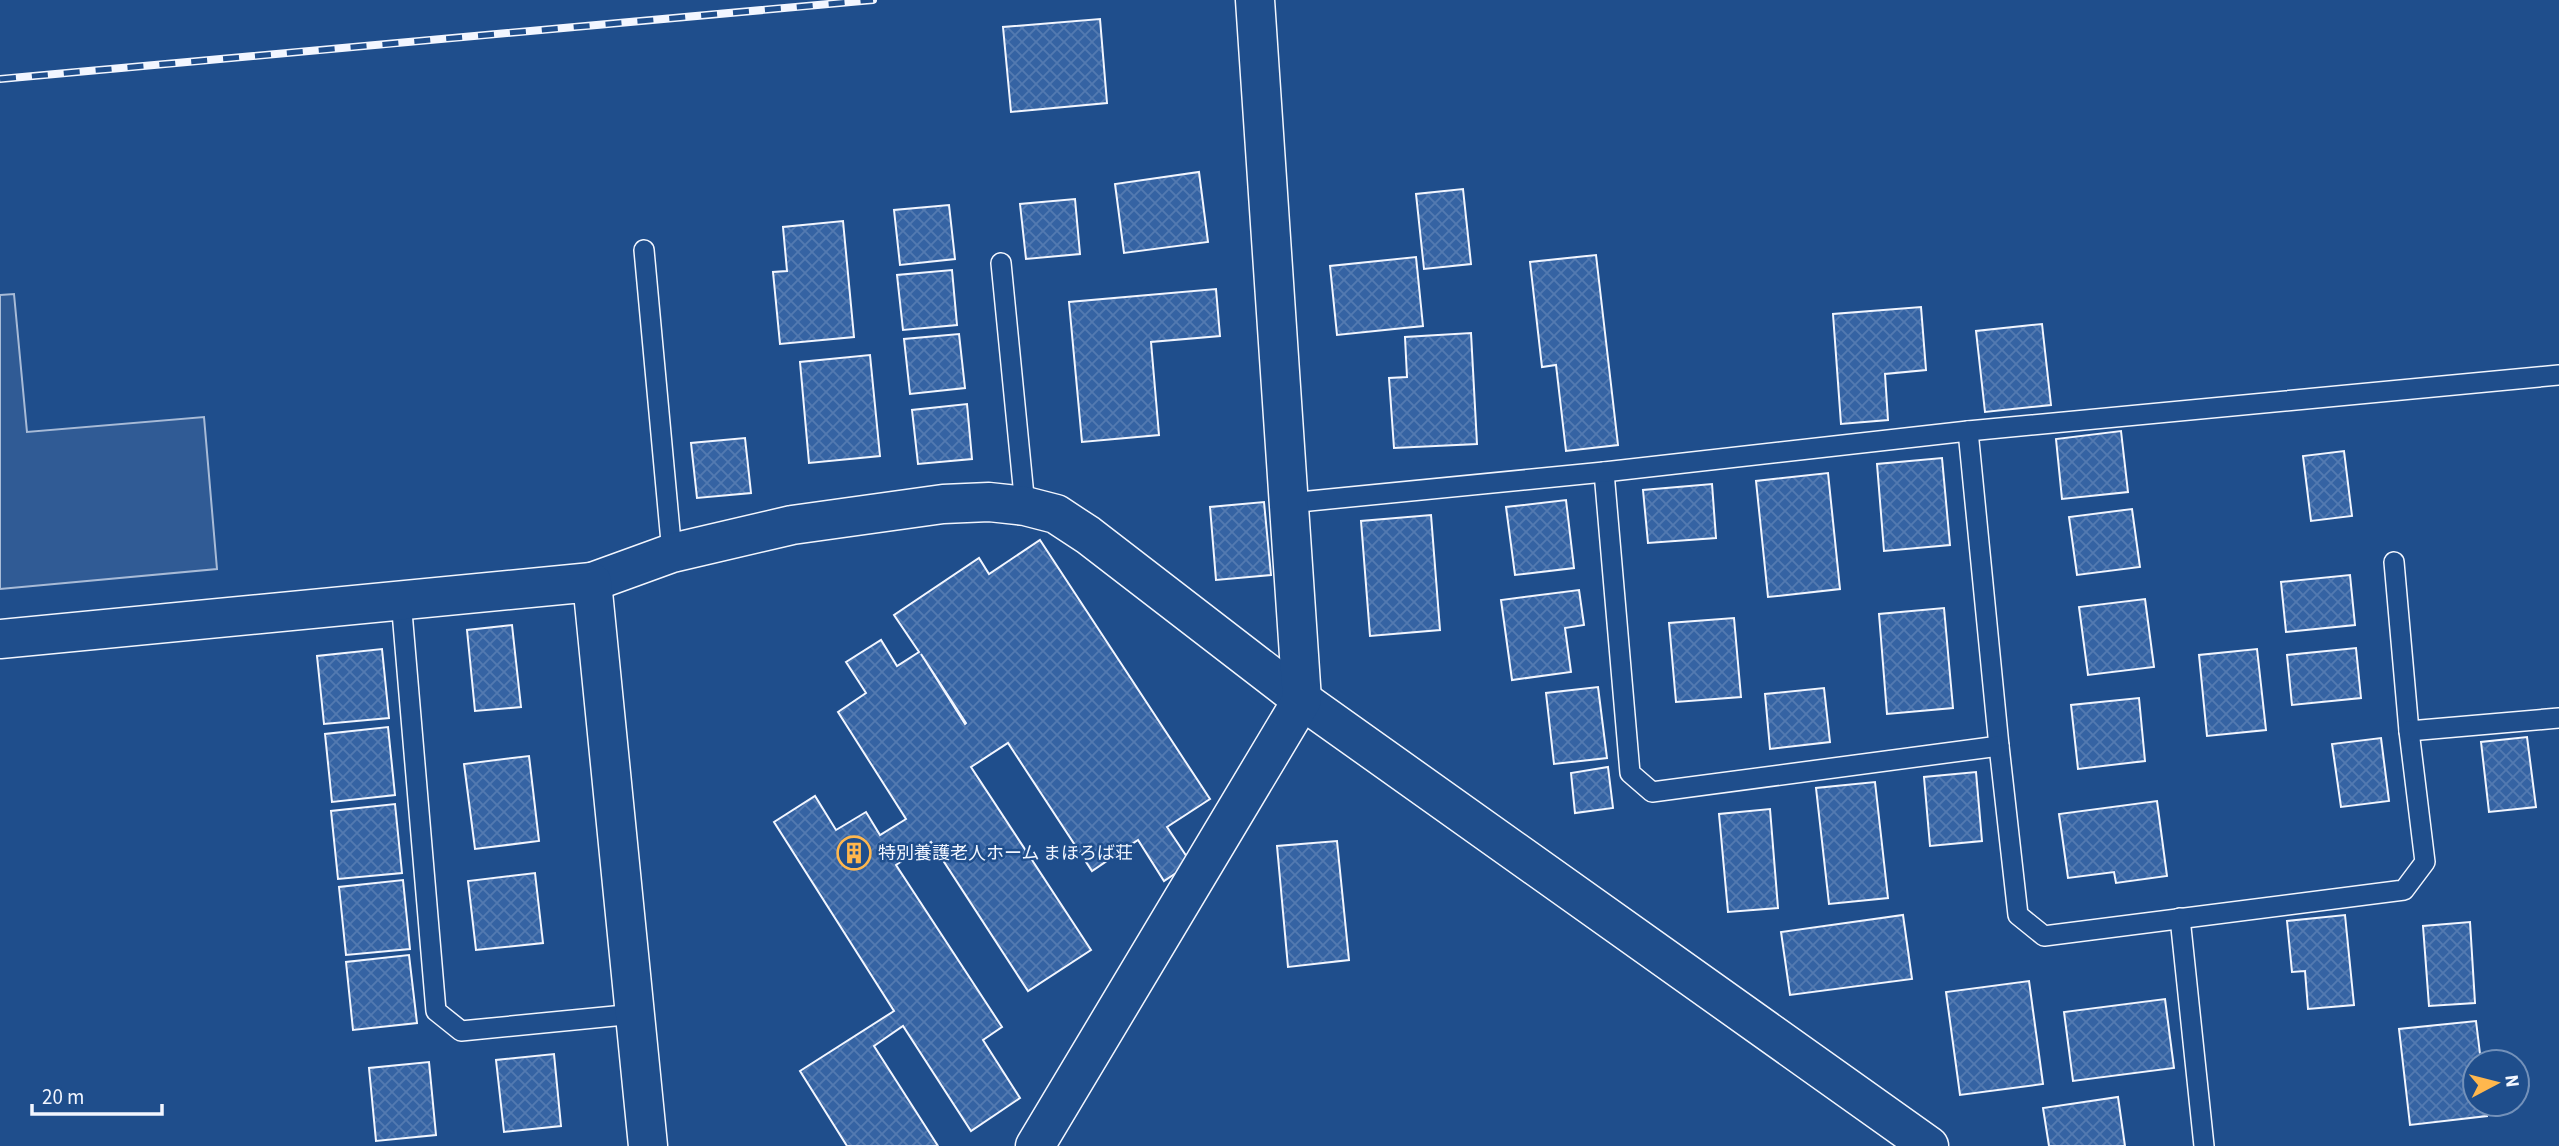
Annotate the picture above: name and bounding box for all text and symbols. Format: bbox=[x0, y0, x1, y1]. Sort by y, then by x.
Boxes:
building icon: 特別養護老人ホーム まほろば荘 bbox=[835, 834, 873, 872]
place label: 特別養護老人ホーム まほろば荘 bbox=[878, 841, 1133, 866]
north arrow bbox=[2461, 1048, 2531, 1118]
scale bar bbox=[32, 1072, 161, 1116]
text: N bbox=[2497, 1073, 2526, 1089]
text: 20 m bbox=[42, 1082, 84, 1112]

